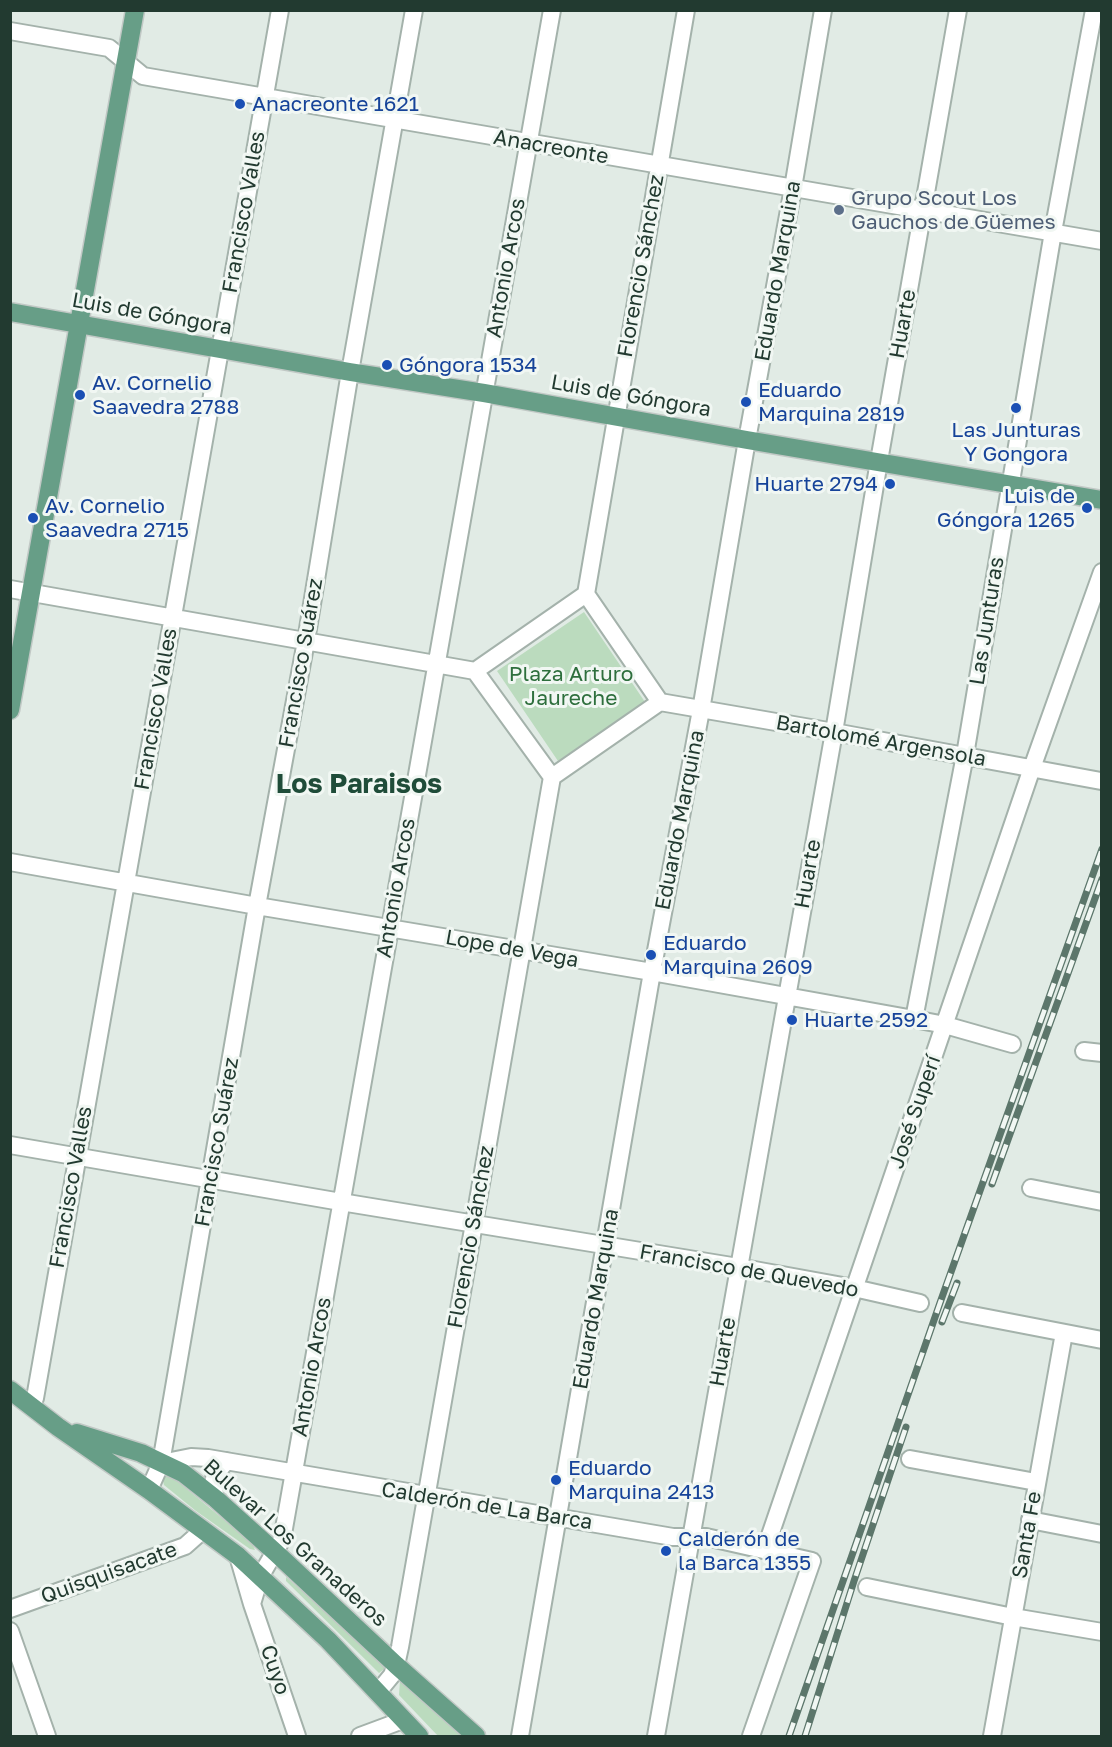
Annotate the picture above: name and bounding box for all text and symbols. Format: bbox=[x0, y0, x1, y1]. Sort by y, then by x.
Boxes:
place label: Anacreonte 1621 bbox=[252, 91, 419, 117]
marker: Anacreonte 1621 bbox=[233, 97, 247, 111]
street label: Anacreonte bbox=[492, 124, 610, 170]
street label: Francisco Valles bbox=[217, 129, 271, 295]
street label: Florencio Sánchez bbox=[613, 173, 669, 359]
street label: Eduardo Marquina bbox=[750, 179, 806, 363]
place label: Grupo Scout Los Gauchos de Güemes bbox=[851, 185, 1056, 235]
street label: Antonio Arcos bbox=[481, 196, 531, 340]
marker: Grupo Scout Los Gauchos de Güemes bbox=[832, 203, 846, 217]
street label: Huarte bbox=[885, 287, 921, 361]
street label: Luis de Góngora bbox=[70, 288, 234, 340]
place label: Góngora 1534 bbox=[399, 352, 537, 378]
marker: Góngora 1534 bbox=[380, 358, 394, 372]
place label: Av. Cornelio Saavedra 2788 bbox=[92, 370, 239, 420]
street label: Luis de Góngora bbox=[549, 370, 713, 422]
place label: Eduardo Marquina 2819 bbox=[758, 377, 905, 427]
marker: Av. Cornelio Saavedra 2788 bbox=[73, 388, 87, 402]
marker: Eduardo Marquina 2819 bbox=[739, 395, 753, 409]
marker: Las Junturas Y Gongora bbox=[1009, 401, 1023, 415]
place label: Las Junturas Y Gongora bbox=[951, 417, 1081, 467]
place label: Huarte 2794 bbox=[754, 471, 878, 497]
marker: Huarte 2794 bbox=[883, 477, 897, 491]
place label: Luis de Góngora 1265 bbox=[937, 483, 1075, 533]
place label: Av. Cornelio Saavedra 2715 bbox=[45, 493, 189, 543]
marker: Luis de Góngora 1265 bbox=[1080, 501, 1094, 515]
marker: Av. Cornelio Saavedra 2715 bbox=[26, 511, 40, 525]
street label: Las Junturas bbox=[964, 555, 1010, 687]
street label: Francisco Suárez bbox=[274, 576, 328, 750]
street label: Francisco Valles bbox=[129, 626, 183, 792]
park label: Plaza Arturo Jaureche bbox=[509, 661, 633, 711]
street label: Bartolomé Argensola bbox=[774, 710, 988, 772]
street label: Eduardo Marquina bbox=[650, 728, 710, 912]
district label: Los Paraisos bbox=[276, 768, 442, 800]
street label: Antonio Arcos bbox=[371, 816, 421, 960]
street label: Huarte bbox=[790, 837, 826, 911]
street label: Lope de Vega bbox=[443, 925, 581, 973]
place label: Eduardo Marquina 2609 bbox=[663, 930, 813, 980]
marker: Eduardo Marquina 2609 bbox=[644, 948, 658, 962]
place label: Huarte 2592 bbox=[804, 1007, 928, 1033]
marker: Huarte 2592 bbox=[785, 1013, 799, 1027]
street label: José Superí bbox=[884, 1052, 946, 1172]
street label: Francisco Suárez bbox=[190, 1055, 244, 1229]
street label: Francisco Valles bbox=[44, 1104, 98, 1270]
street label: Florencio Sánchez bbox=[443, 1144, 499, 1330]
street label: Eduardo Marquina bbox=[568, 1207, 624, 1391]
street label: Francisco de Quevedo bbox=[637, 1239, 861, 1303]
street label: Antonio Arcos bbox=[287, 1295, 337, 1439]
street label: Huarte bbox=[705, 1315, 741, 1389]
street label: Bulevar Los Granaderos bbox=[198, 1454, 392, 1632]
place label: Eduardo Marquina 2413 bbox=[568, 1455, 715, 1505]
marker: Eduardo Marquina 2413 bbox=[549, 1473, 563, 1487]
street label: Calderón de La Barca bbox=[380, 1477, 594, 1535]
street label: Santa Fe bbox=[1007, 1489, 1047, 1581]
place label: Calderón de la Barca 1355 bbox=[678, 1526, 811, 1576]
street label: Quisquisacate bbox=[38, 1537, 180, 1609]
marker: Calderón de la Barca 1355 bbox=[659, 1544, 673, 1558]
street label: Cuyo bbox=[255, 1642, 295, 1698]

